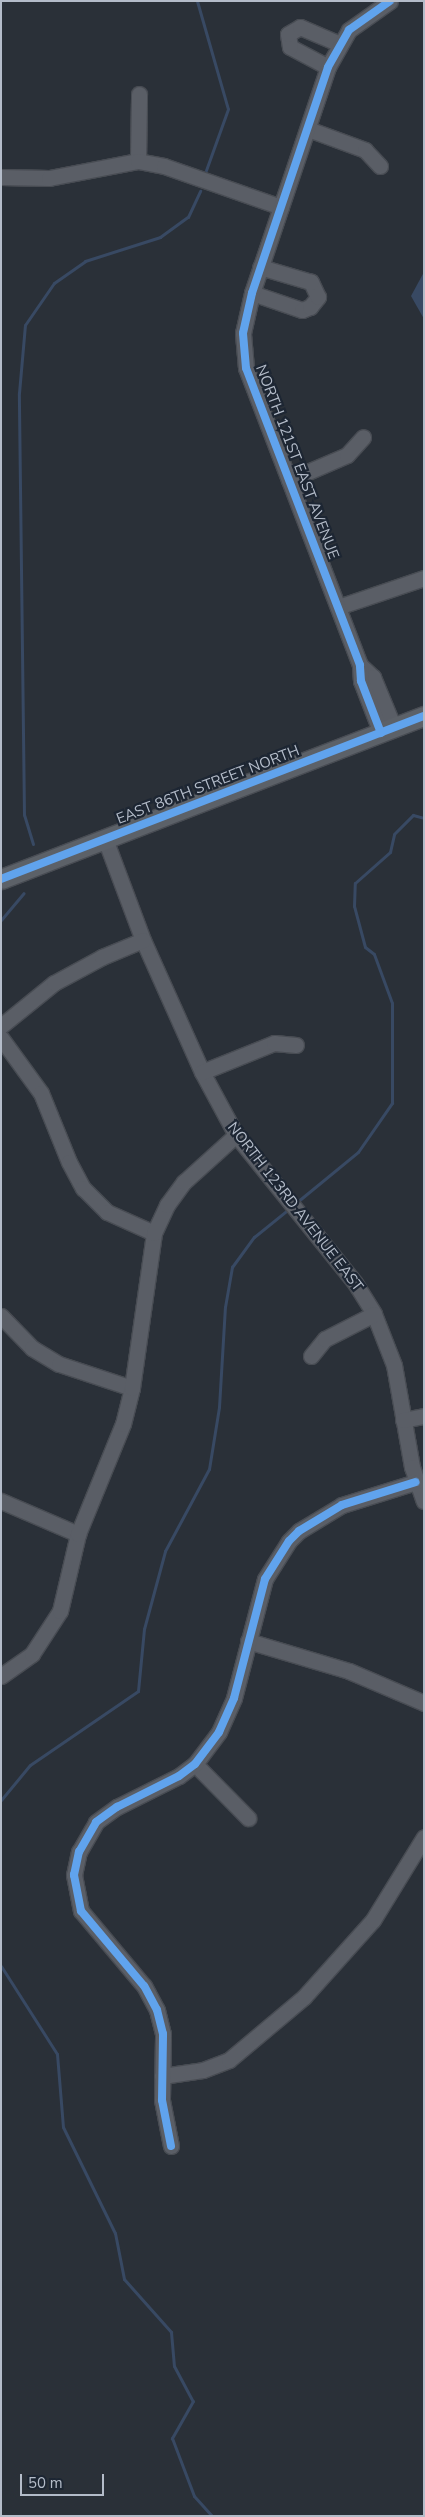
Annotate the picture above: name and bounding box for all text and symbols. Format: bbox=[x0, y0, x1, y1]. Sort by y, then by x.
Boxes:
street label: NORTH 121ST EAST AVENUE bbox=[252, 362, 342, 562]
street label: EAST 86TH STREET NORTH bbox=[114, 742, 302, 828]
street label: NORTH 123RD AVENUE EAST bbox=[223, 1119, 367, 1295]
scale bar bbox=[22, 2464, 106, 2496]
text: 50 m bbox=[28, 2473, 63, 2493]

